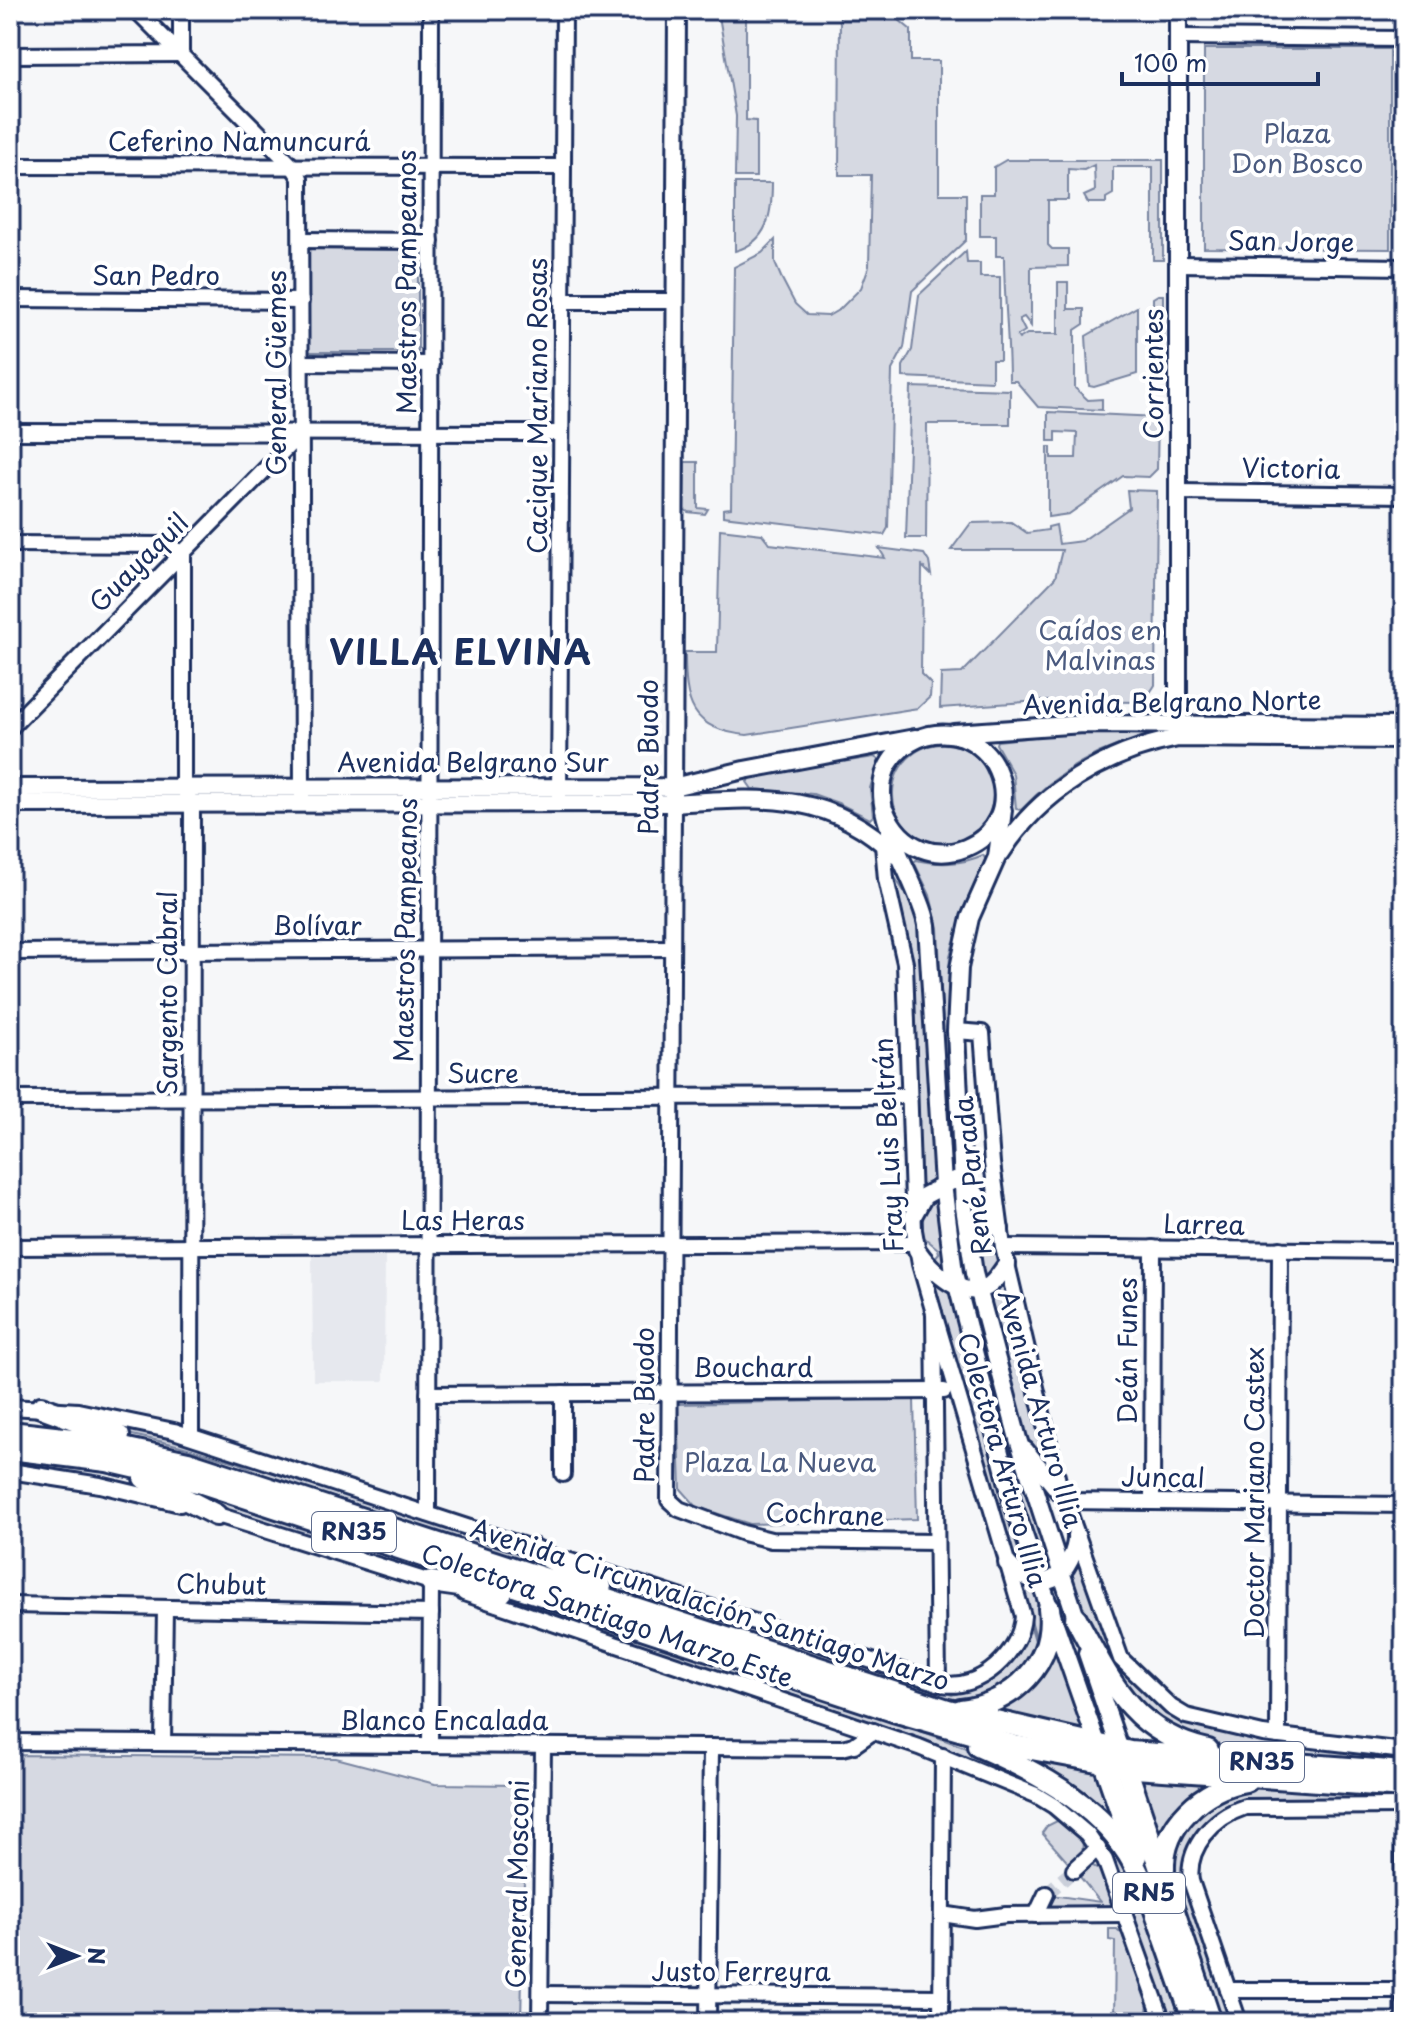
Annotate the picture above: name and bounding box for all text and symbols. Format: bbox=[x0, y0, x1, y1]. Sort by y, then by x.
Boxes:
scale bar bbox=[1122, 36, 1318, 86]
text: 100 m bbox=[1134, 44, 1207, 80]
park label: Plaza Don Bosco bbox=[1231, 113, 1363, 182]
street label: Ceferino Namuncurá bbox=[108, 121, 370, 160]
street label: Maestros Pampeanos bbox=[386, 150, 425, 414]
street label: San Jorge bbox=[1227, 220, 1355, 261]
street label: San Pedro bbox=[92, 255, 220, 294]
street label: Cacique Mariano Rosas bbox=[517, 258, 556, 554]
street label: General Güemes bbox=[256, 270, 295, 476]
street label: Corrientes bbox=[1133, 309, 1172, 439]
street label: Victoria bbox=[1241, 447, 1341, 488]
street label: Guayaquil bbox=[79, 503, 197, 621]
park label: Caídos en Malvinas bbox=[1038, 610, 1162, 679]
district label: VILLA ELVINA bbox=[329, 625, 593, 677]
street label: Padre Buodo bbox=[628, 679, 667, 835]
street label: Avenida Belgrano Norte bbox=[1022, 679, 1322, 724]
street label: Avenida Belgrano Sur bbox=[337, 742, 610, 781]
street label: Maestros Pampeanos bbox=[383, 797, 426, 1063]
street label: Sargento Cabral bbox=[147, 891, 186, 1095]
street label: Bolívar bbox=[273, 905, 362, 944]
street label: Fray Luis Beltrán bbox=[862, 1037, 913, 1253]
street label: Sucre bbox=[447, 1053, 519, 1092]
street label: René Parada bbox=[942, 1094, 1001, 1258]
street label: Las Heras bbox=[401, 1200, 525, 1239]
street label: Larrea bbox=[1163, 1203, 1246, 1244]
street label: Deán Funes bbox=[1107, 1277, 1146, 1425]
street label: Avenida Arturo Illia bbox=[989, 1285, 1094, 1532]
street label: Padre Buodo bbox=[624, 1327, 663, 1483]
street label: Colectora Arturo Illia bbox=[948, 1327, 1059, 1592]
street label: Bouchard bbox=[693, 1347, 813, 1386]
street label: Doctor Mariano Castex bbox=[1234, 1347, 1273, 1639]
park label: Plaza La Nueva bbox=[684, 1442, 877, 1481]
street label: Juncal bbox=[1121, 1456, 1205, 1497]
street label: Cochrane bbox=[765, 1492, 885, 1535]
street label: Avenida Circunvalación Santiago Marzo bbox=[466, 1508, 955, 1700]
road number: RN35 bbox=[312, 1512, 396, 1552]
street label: Colectora Santiago Marzo Este bbox=[416, 1533, 799, 1697]
street label: Chubut bbox=[175, 1563, 267, 1604]
street label: Blanco Encalada bbox=[340, 1700, 549, 1739]
road number: RN35 bbox=[1220, 1742, 1304, 1782]
street label: General Mosconi bbox=[495, 1779, 538, 1989]
road number: RN5 bbox=[1113, 1873, 1185, 1913]
north arrow bbox=[36, 1916, 116, 1996]
text: N bbox=[81, 1947, 114, 1965]
street label: Justo Ferreyra bbox=[651, 1951, 831, 1990]

